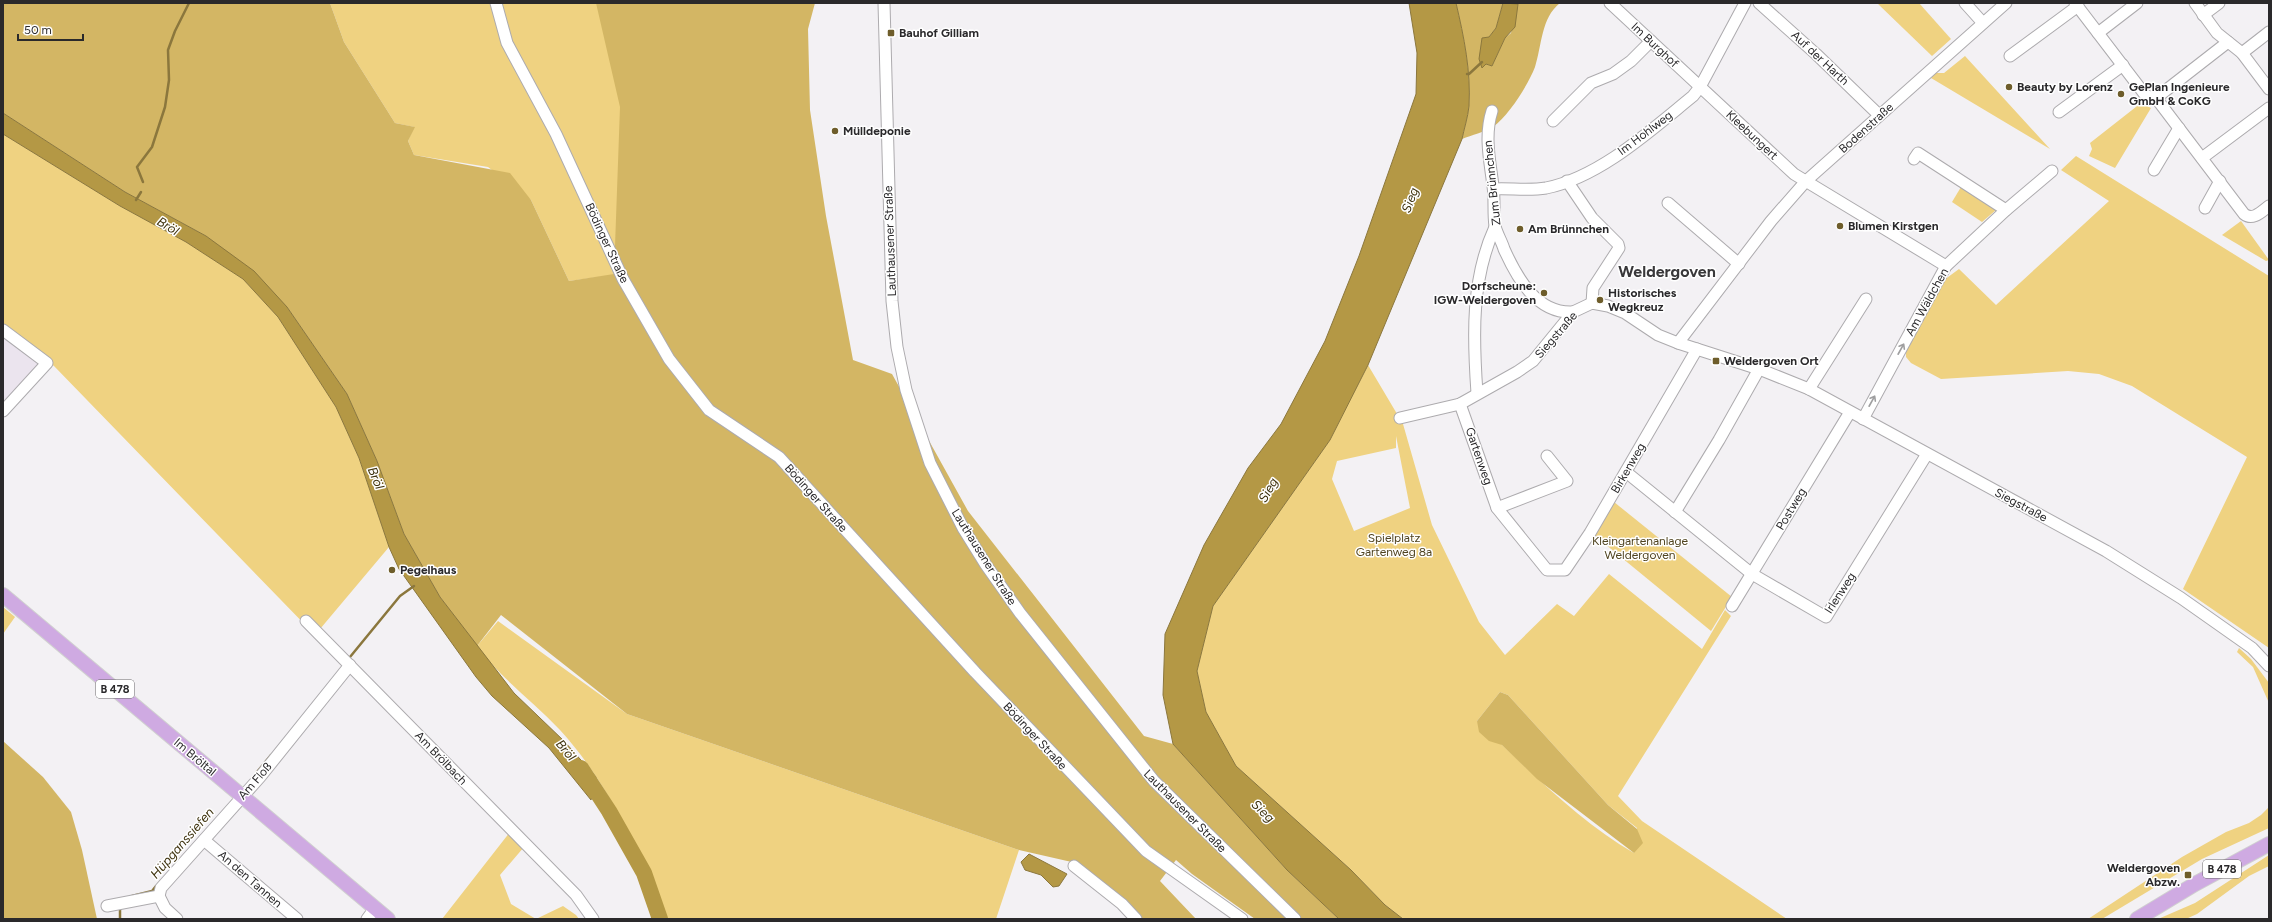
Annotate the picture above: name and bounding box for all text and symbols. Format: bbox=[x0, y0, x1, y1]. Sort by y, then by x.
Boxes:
scale bar bbox=[18, 16, 83, 42]
street label: Im Burghof bbox=[1628, 20, 1682, 71]
text: 50 m bbox=[24, 23, 52, 37]
place label: Bauhof Gilliam bbox=[899, 26, 979, 40]
marker: Bauhof Gilliam bbox=[886, 28, 896, 38]
street label: Auf der Harth bbox=[1788, 28, 1852, 88]
place label: Beauty by Lorenz bbox=[2017, 80, 2113, 94]
place label: GePlan Ingenieure GmbH & CoKG bbox=[2129, 80, 2230, 108]
marker: Beauty by Lorenz bbox=[2004, 82, 2014, 92]
marker: GePlan Ingenieure GmbH & CoKG bbox=[2116, 89, 2126, 99]
street label: Bodenstraße bbox=[1836, 100, 1896, 156]
street label: Kleebungert bbox=[1723, 107, 1781, 163]
street label: Im Hohlweg bbox=[1615, 108, 1675, 158]
place label: Mülldeponie bbox=[843, 124, 911, 138]
marker: Mülldeponie bbox=[830, 126, 840, 136]
street label: Zum Brünnchen bbox=[1481, 139, 1503, 226]
street label: Lauthausener Straße bbox=[881, 185, 899, 297]
water label: Sieg bbox=[1398, 185, 1422, 215]
street label: Bödinger Straße bbox=[582, 201, 632, 286]
water label: Bröl bbox=[154, 214, 182, 238]
place label: Blumen Kirstgen bbox=[1848, 219, 1939, 233]
marker: Blumen Kirstgen bbox=[1835, 221, 1845, 231]
place label: Am Brünnchen bbox=[1528, 222, 1609, 236]
marker: Am Brünnchen bbox=[1515, 224, 1525, 234]
district label: Weldergoven bbox=[1618, 262, 1716, 281]
street label: Am Wäldchen bbox=[1903, 266, 1951, 338]
place label: Dorfscheune: IGW-Weldergoven bbox=[1434, 279, 1536, 307]
place label: Historisches Wegkreuz bbox=[1608, 286, 1677, 314]
marker: Dorfscheune: IGW-Weldergoven bbox=[1539, 288, 1549, 298]
marker: Historisches Wegkreuz bbox=[1595, 295, 1605, 305]
street label: Siegstraße bbox=[1532, 308, 1580, 361]
one-way arrow bbox=[1898, 343, 1905, 355]
place label: Weldergoven Ort bbox=[1724, 354, 1819, 368]
marker: Weldergoven Ort bbox=[1711, 356, 1721, 366]
one-way arrow bbox=[1869, 396, 1877, 408]
street label: Gartenweg bbox=[1463, 425, 1495, 487]
street label: Birkenweg bbox=[1608, 440, 1648, 496]
street label: Bödinger Straße bbox=[782, 461, 851, 535]
water label: Bröl bbox=[365, 465, 387, 492]
water label: Sieg bbox=[1255, 475, 1281, 505]
street label: Postweg bbox=[1773, 485, 1809, 533]
street label: Siegstraße bbox=[1992, 485, 2050, 525]
street label: Lauthausener Straße bbox=[949, 506, 1020, 608]
park label: Spielplatz Gartenweg 8a bbox=[1356, 531, 1432, 559]
park label: Kleingartenanlage Weldergoven bbox=[1592, 534, 1689, 562]
place label: Pegelhaus bbox=[400, 563, 457, 577]
marker: Pegelhaus bbox=[387, 565, 397, 575]
street label: Irlenweg bbox=[1822, 570, 1858, 616]
road number: B 478 bbox=[96, 680, 134, 698]
street label: Bödinger Straße bbox=[1000, 699, 1070, 773]
street label: Am Brölbach bbox=[412, 728, 470, 788]
street label: Im Bröltal bbox=[171, 735, 219, 779]
water label: Bröl bbox=[553, 736, 579, 764]
street label: Am Floß bbox=[235, 760, 275, 802]
street label: Lauthausener Straße bbox=[1141, 767, 1229, 855]
water label: Sieg bbox=[1249, 797, 1278, 826]
water label: Hüpganssiefen bbox=[147, 805, 217, 881]
street label: An den Tannen bbox=[215, 848, 285, 911]
road number: B 478 bbox=[2203, 860, 2241, 878]
place label: Weldergoven Abzw. bbox=[2107, 861, 2180, 889]
marker: Weldergoven Abzw. bbox=[2183, 870, 2193, 880]

